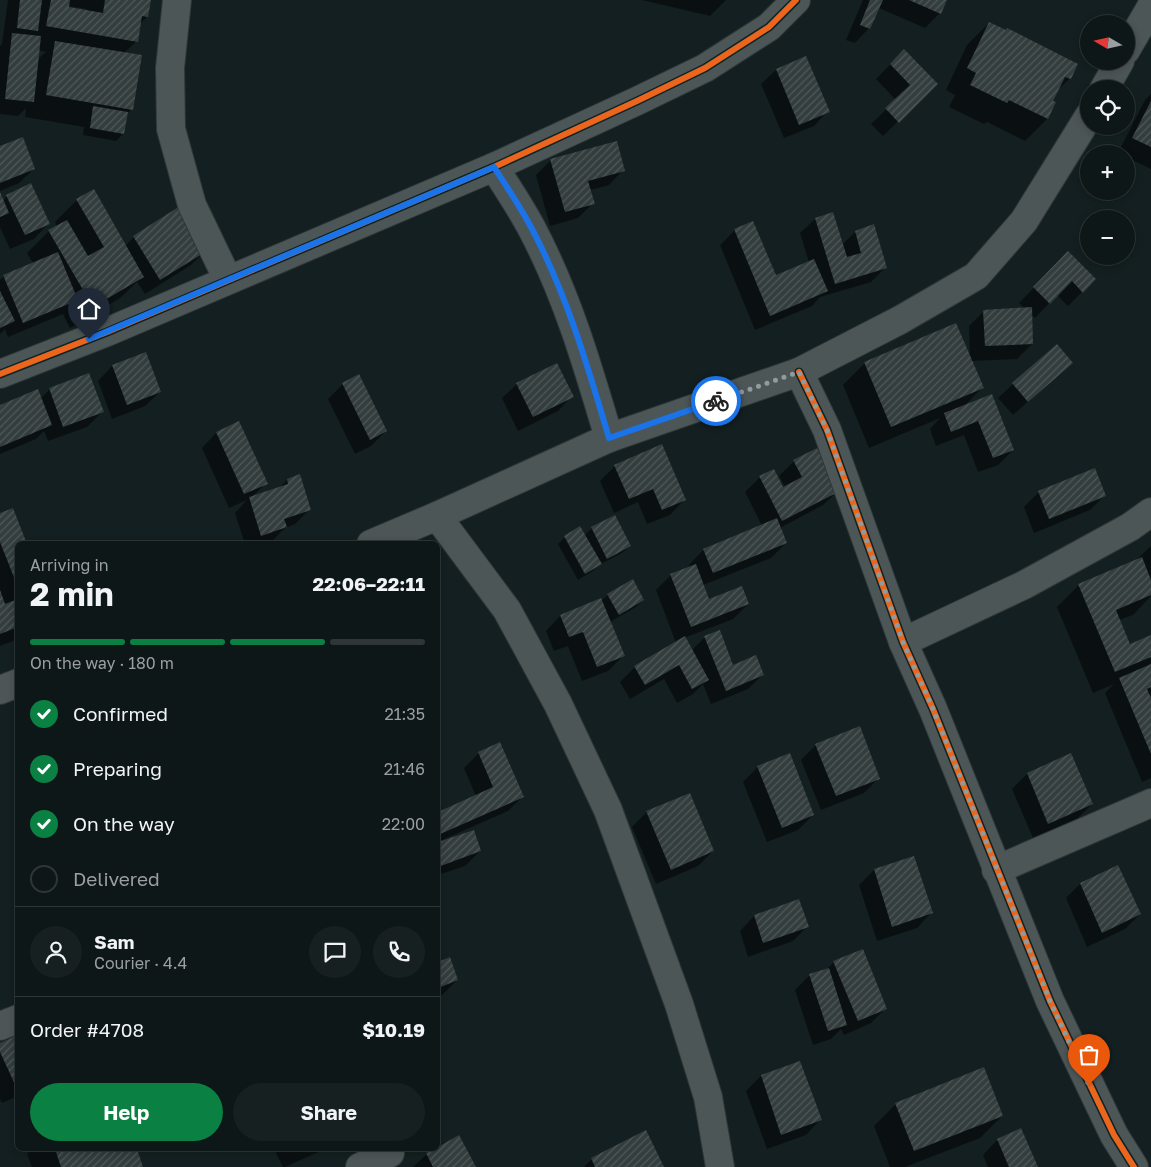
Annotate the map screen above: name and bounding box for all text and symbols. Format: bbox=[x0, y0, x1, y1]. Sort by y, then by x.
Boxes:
north arrow bbox=[1080, 15, 1135, 70]
map controls bbox=[1080, 15, 1135, 265]
button: locate bbox=[1080, 80, 1135, 135]
button: + bbox=[1080, 145, 1135, 200]
button: − bbox=[1080, 210, 1135, 265]
pin bbox=[68, 288, 110, 339]
icon: home bbox=[75, 295, 103, 323]
courier bbox=[691, 376, 741, 426]
icon: bike bbox=[702, 387, 730, 415]
text: Arriving in bbox=[30, 555, 109, 575]
text: 22:06–22:11 bbox=[312, 572, 425, 595]
text: 2 min bbox=[30, 575, 114, 613]
text: On the way · 180 m bbox=[30, 653, 174, 673]
icon: check bbox=[30, 700, 58, 728]
text: Confirmed bbox=[73, 702, 168, 725]
text: 21:35 bbox=[385, 704, 425, 724]
icon: check bbox=[30, 755, 58, 783]
text: Preparing bbox=[73, 757, 162, 780]
text: 21:46 bbox=[384, 759, 425, 779]
icon: check bbox=[30, 810, 58, 838]
text: On the way bbox=[73, 812, 175, 835]
text: 22:00 bbox=[382, 814, 425, 834]
text: Delivered bbox=[73, 867, 160, 890]
button: person bbox=[30, 926, 82, 978]
button: chat bbox=[309, 926, 361, 978]
button: phone bbox=[373, 926, 425, 978]
text: Sam bbox=[94, 930, 134, 953]
text: Courier · 4.4 bbox=[94, 953, 187, 973]
text: Order #4708 bbox=[30, 1018, 144, 1041]
text: $10.19 bbox=[362, 1018, 425, 1041]
pin bbox=[1068, 1034, 1110, 1085]
icon: bag bbox=[1075, 1041, 1103, 1069]
button: Help bbox=[30, 1083, 223, 1141]
button: Share bbox=[233, 1083, 425, 1141]

